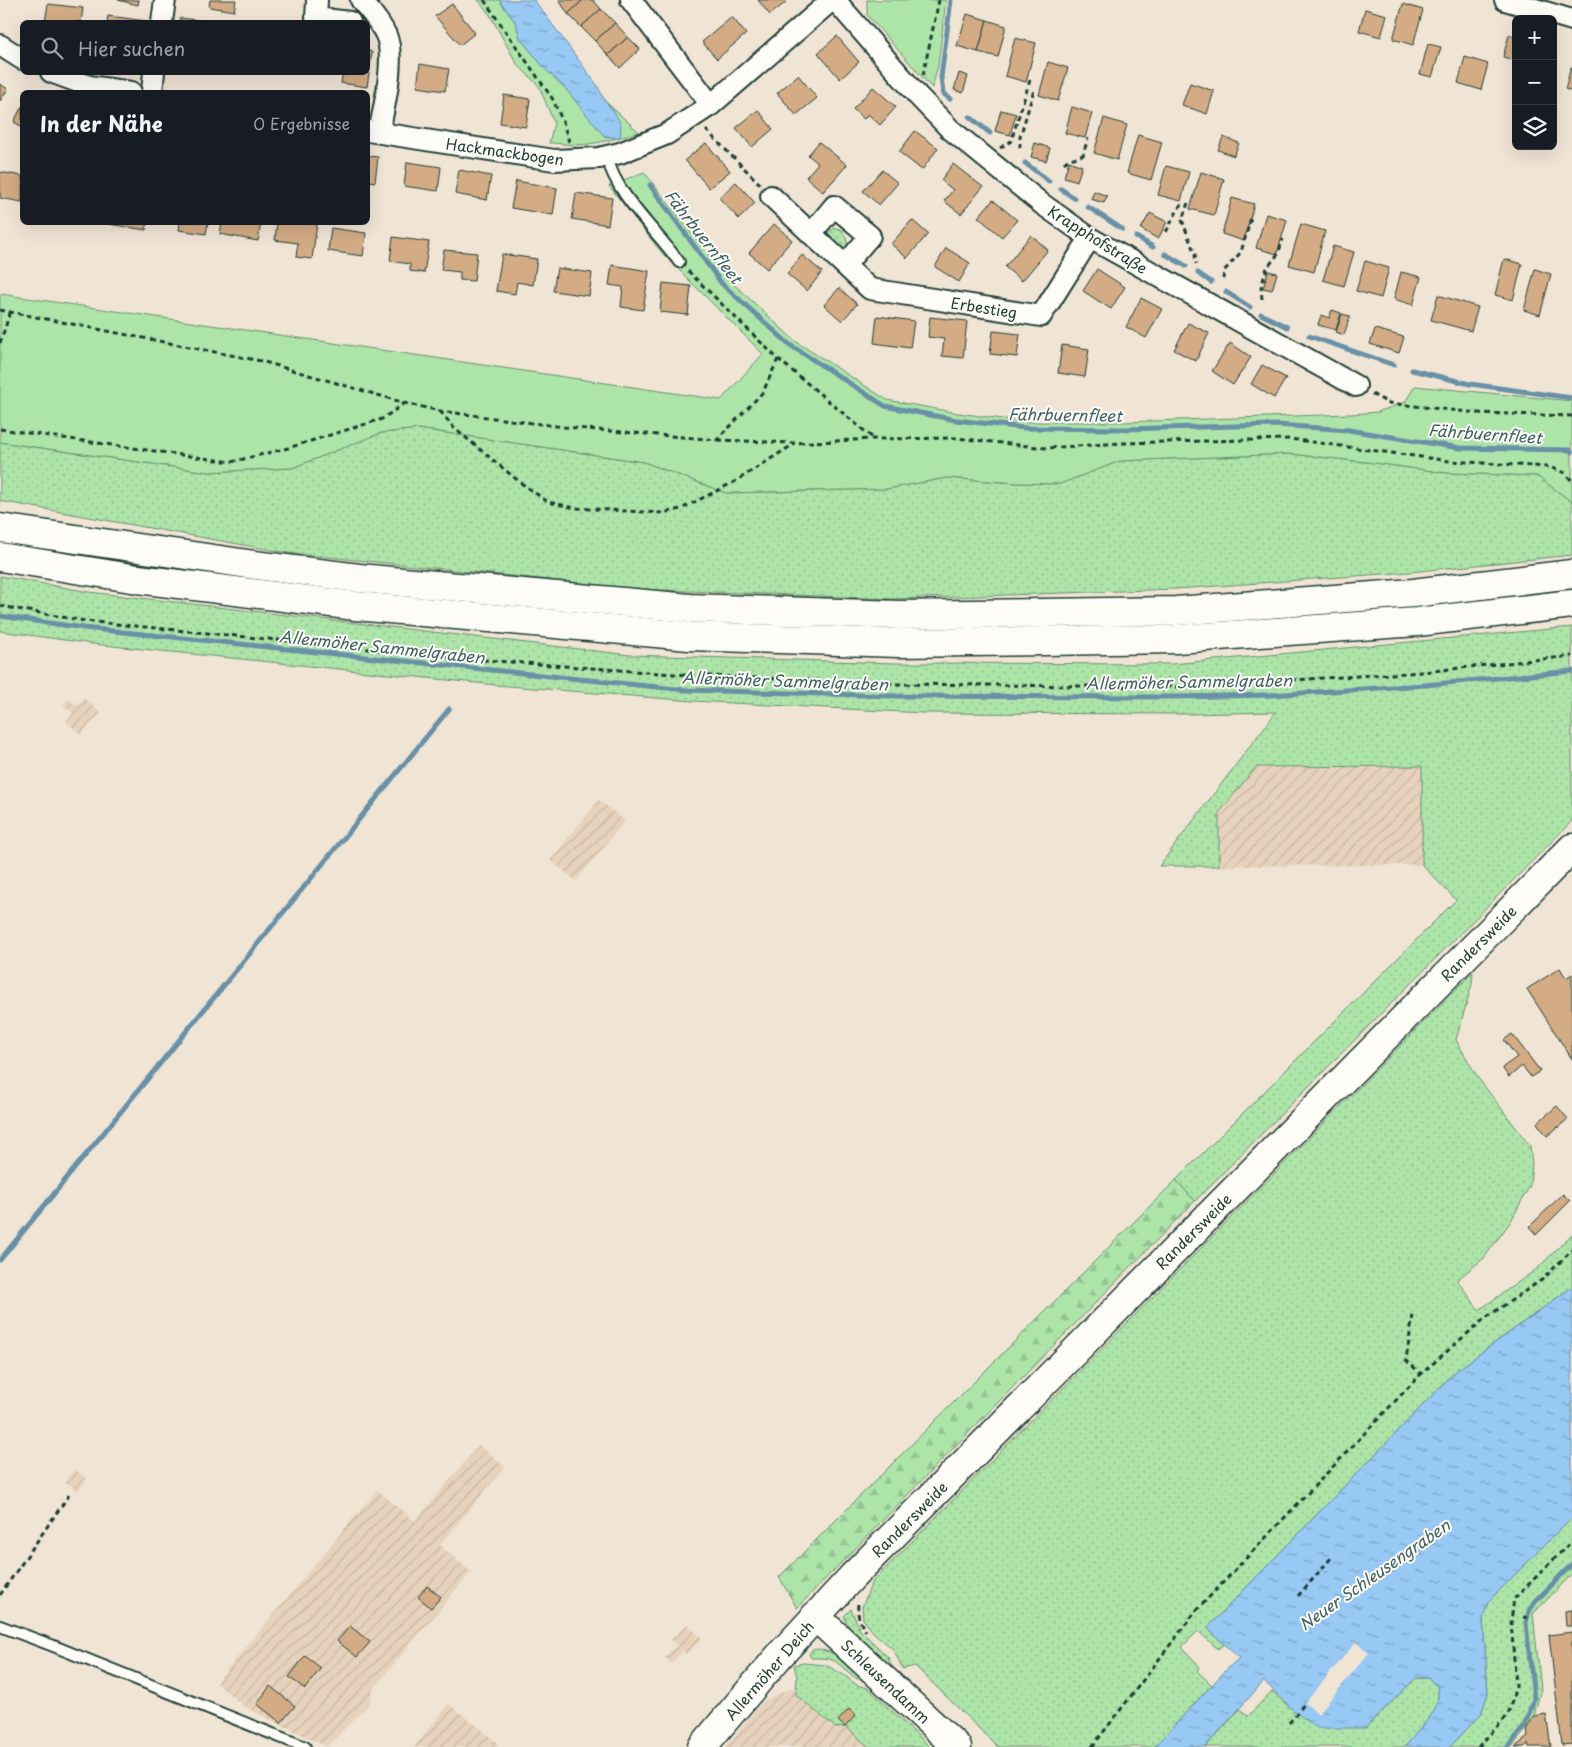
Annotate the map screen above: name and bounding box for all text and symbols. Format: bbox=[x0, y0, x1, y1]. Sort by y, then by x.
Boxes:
map controls bbox=[1512, 15, 1557, 150]
button: + bbox=[1512, 15, 1557, 60]
search box bbox=[20, 20, 370, 75]
icon: search bbox=[38, 34, 66, 62]
text: Hier suchen bbox=[78, 34, 185, 62]
button: − bbox=[1512, 60, 1557, 105]
button: layers bbox=[1512, 105, 1557, 150]
text: In der Nähe bbox=[40, 107, 162, 139]
text: 0 Ergebnisse bbox=[253, 111, 350, 135]
street label: Hackmackbogen bbox=[445, 131, 565, 171]
water label: Fährbuernfleet bbox=[659, 184, 750, 290]
street label: Krapphofstraße bbox=[1044, 199, 1152, 279]
street label: Erbestieg bbox=[949, 290, 1019, 324]
water label: Fährbuernfleet bbox=[1008, 401, 1125, 427]
water label: Fährbuernfleet bbox=[1427, 417, 1545, 449]
water label: Allermöher Sammelgraben bbox=[278, 623, 487, 669]
water label: Allermöher Sammelgraben bbox=[682, 664, 889, 696]
water label: Allermöher Sammelgraben bbox=[1086, 667, 1293, 695]
street label: Randersweide bbox=[1435, 900, 1521, 986]
street label: Randersweide bbox=[1150, 1188, 1236, 1274]
street label: Randersweide bbox=[866, 1476, 952, 1562]
water label: Neuer Schleusengraben bbox=[1294, 1512, 1455, 1635]
street label: Allermöher Deich bbox=[719, 1615, 819, 1725]
street label: Schleusendamm bbox=[836, 1633, 936, 1729]

